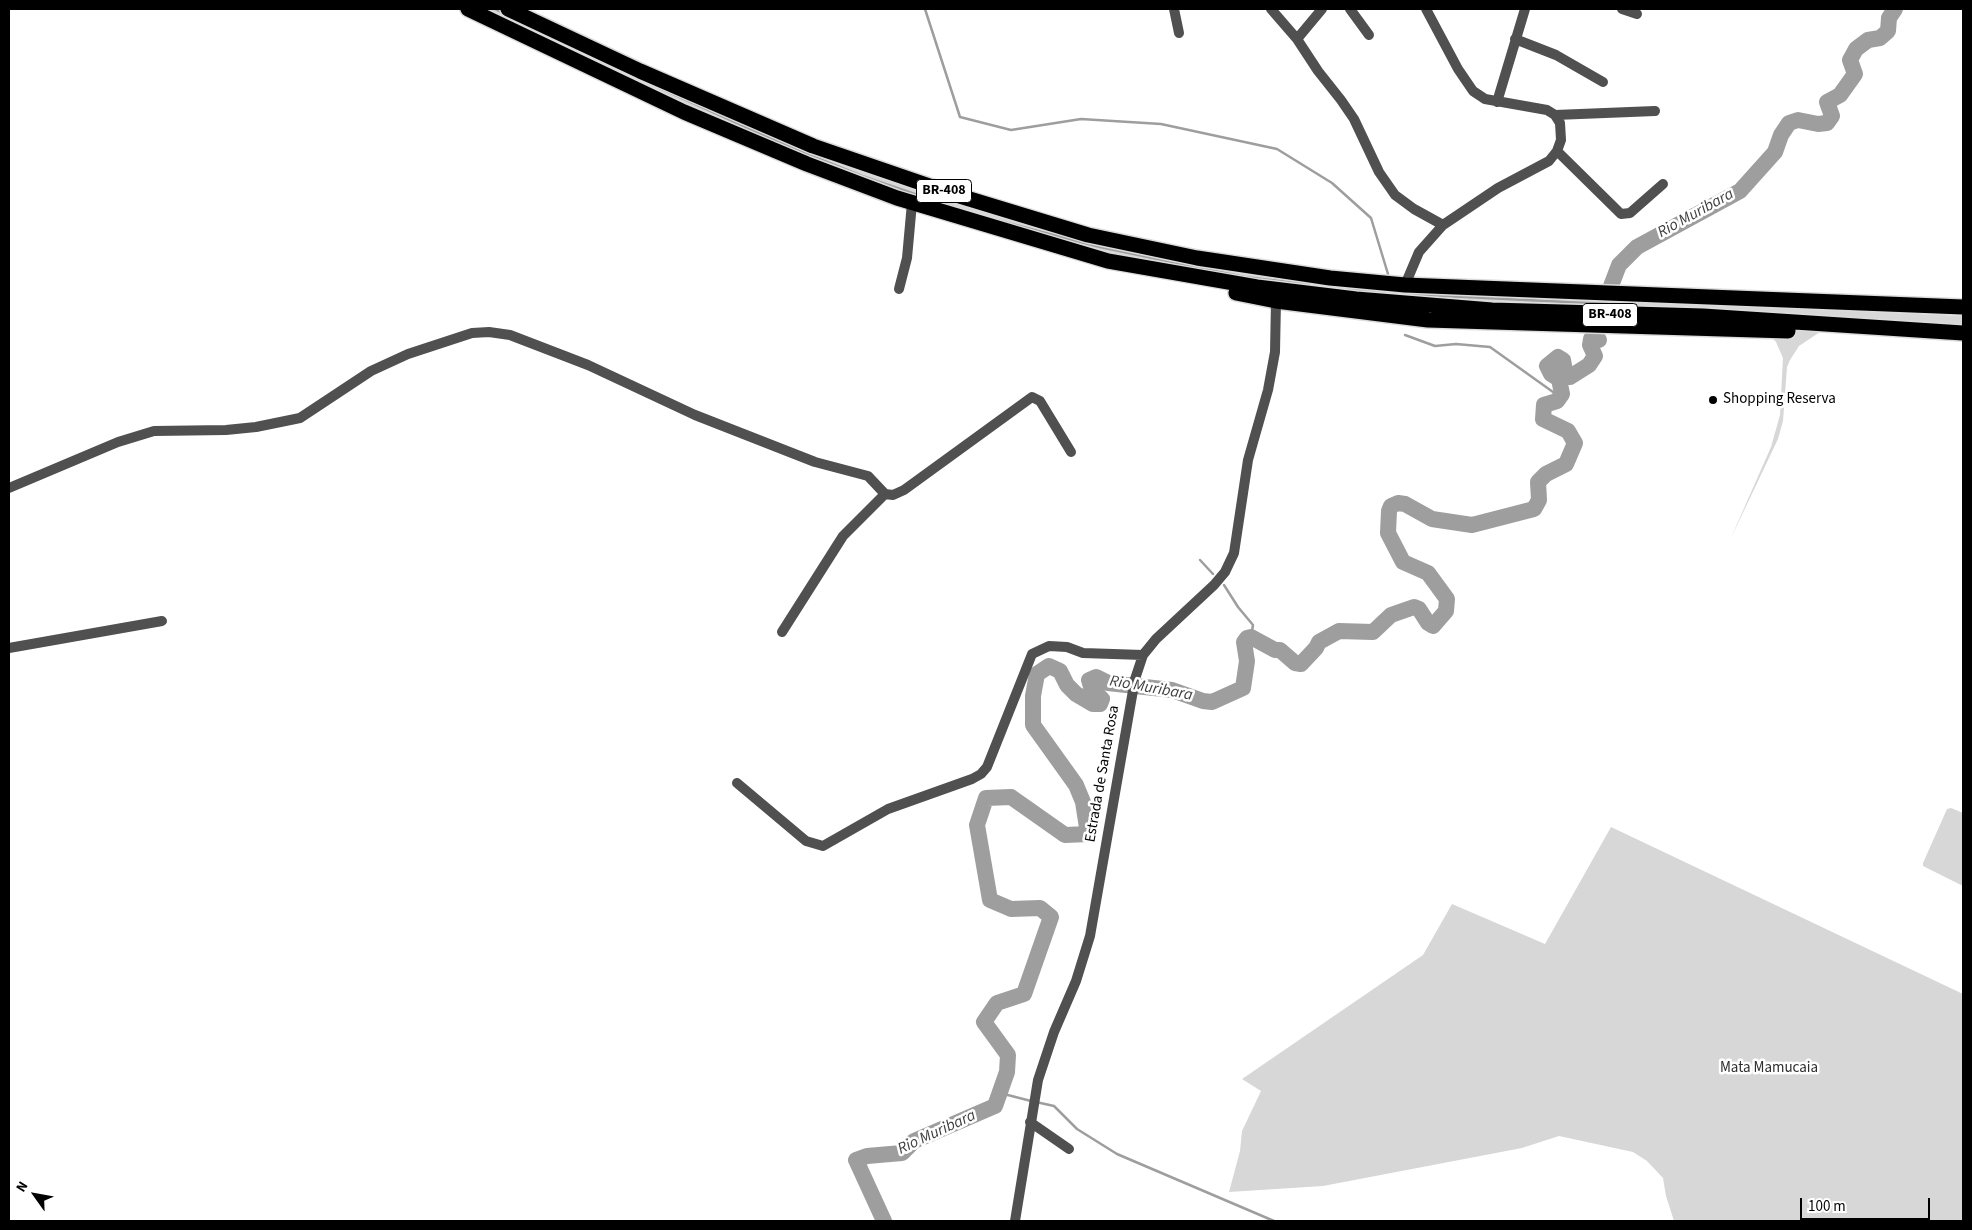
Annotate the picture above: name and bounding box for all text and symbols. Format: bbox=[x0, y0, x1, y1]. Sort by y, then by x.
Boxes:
road number: BR-408 bbox=[916, 180, 972, 202]
water label: Rio Muribara bbox=[1655, 185, 1737, 243]
road number: BR-408 bbox=[1582, 304, 1638, 326]
place label: Shopping Reserva bbox=[1723, 391, 1836, 409]
marker: Shopping Reserva bbox=[1707, 394, 1719, 406]
water label: Rio Muribara bbox=[1108, 672, 1194, 706]
street label: Estrada de Santa Rosa bbox=[1082, 704, 1124, 844]
park label: Mata Mamucaia bbox=[1720, 1060, 1818, 1078]
water label: Rio Muribara bbox=[895, 1107, 979, 1159]
north arrow bbox=[10, 1170, 60, 1220]
text: N bbox=[11, 1178, 33, 1196]
scale bar bbox=[1802, 1188, 1932, 1220]
text: 100 m bbox=[1808, 1196, 1846, 1217]

